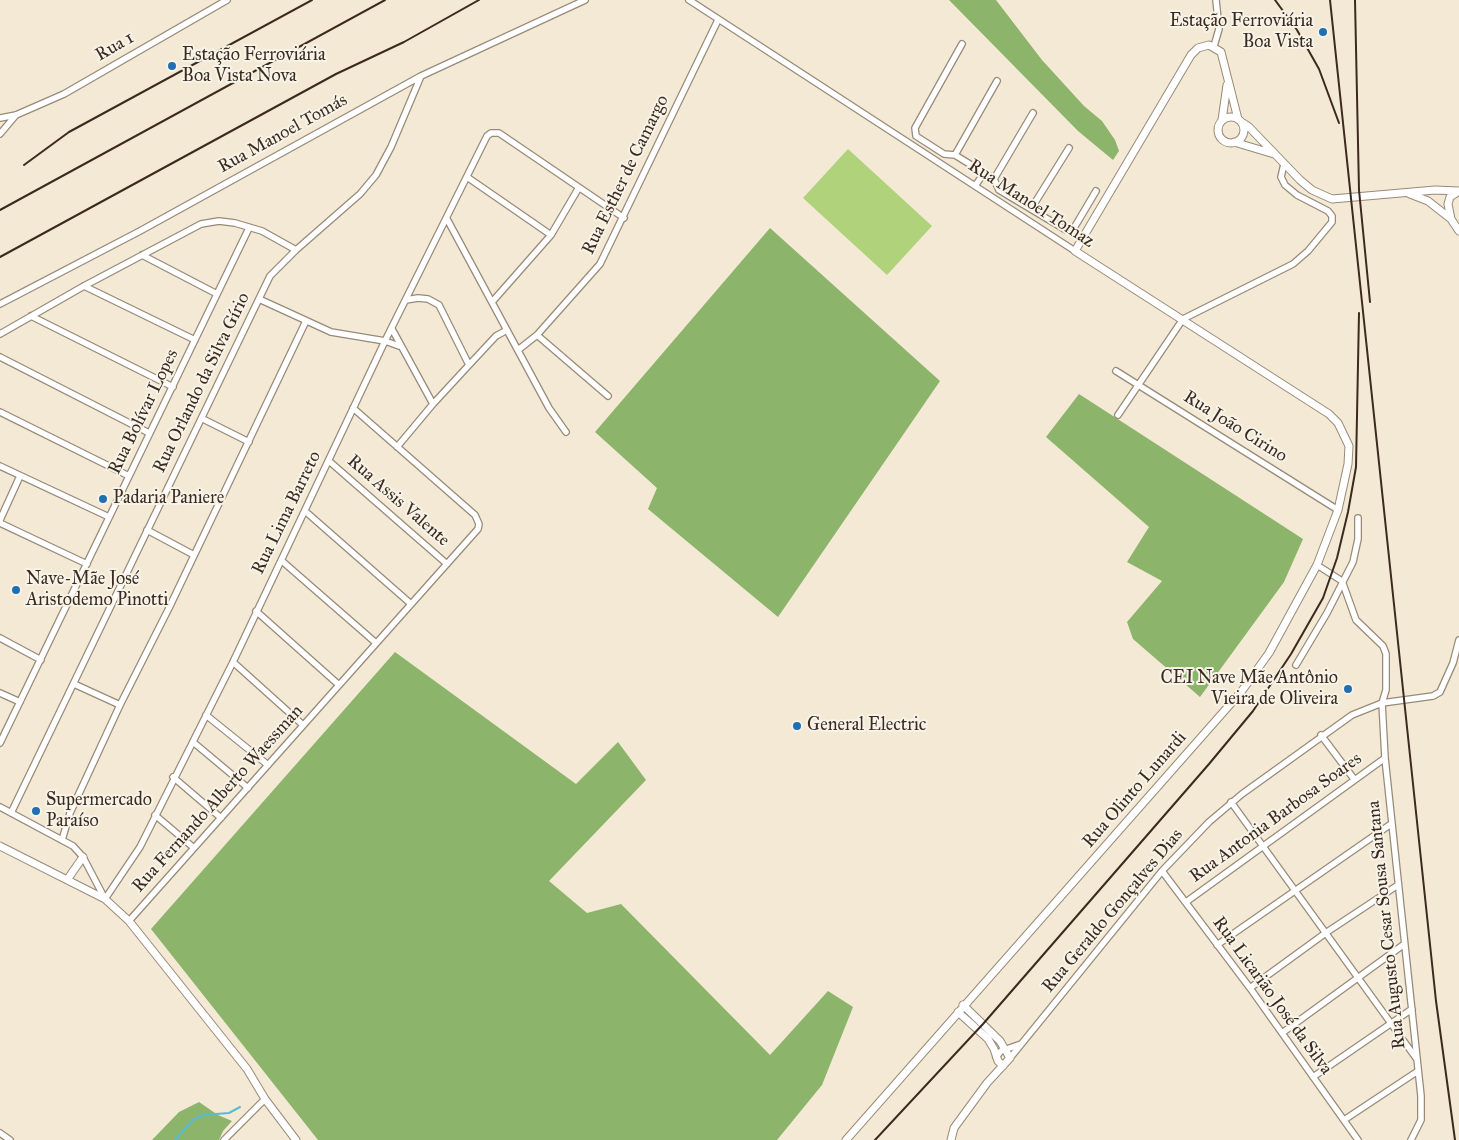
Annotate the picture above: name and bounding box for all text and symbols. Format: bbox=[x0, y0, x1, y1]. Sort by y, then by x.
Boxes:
place label: Estação Ferroviária Boa Vista bbox=[1169, 11, 1313, 54]
marker: Estação Ferroviária Boa Vista bbox=[1317, 26, 1329, 38]
street label: Rua 1 bbox=[92, 27, 138, 67]
place label: Estação Ferroviária Boa Vista Nova bbox=[182, 45, 326, 88]
marker: Estação Ferroviária Boa Vista Nova bbox=[166, 60, 178, 72]
street label: Rua Manoel Tomás bbox=[215, 90, 351, 178]
street label: Rua Esther de Camargo bbox=[578, 92, 674, 258]
street label: Rua Manoel Tomaz bbox=[964, 155, 1098, 253]
street label: Rua Orlando da Silva Gírio bbox=[149, 289, 255, 477]
street label: Rua Bolívar Lopes bbox=[104, 346, 184, 478]
street label: Rua João Cirino bbox=[1179, 387, 1291, 467]
street label: Rua Lima Barreto bbox=[248, 448, 326, 578]
street label: Rua Assis Valente bbox=[342, 451, 454, 551]
place label: Padaria Paniere bbox=[113, 488, 224, 510]
marker: Padaria Paniere bbox=[97, 493, 109, 505]
place label: Nave-Mãe José Aristodemo Pinotti bbox=[26, 569, 169, 612]
marker: Nave-Mãe José Aristodemo Pinotti bbox=[10, 584, 22, 596]
place label: CEI Nave Mãe Antônio Vieira de Oliveira bbox=[1160, 668, 1338, 711]
marker: CEI Nave Mãe Antônio Vieira de Oliveira bbox=[1342, 683, 1354, 695]
street label: Rua Fernando Alberto Waessman bbox=[128, 701, 308, 897]
place label: General Electric bbox=[807, 715, 926, 737]
marker: General Electric bbox=[791, 720, 803, 732]
street label: Rua Olinto Lunardi bbox=[1079, 727, 1191, 853]
street label: Rua Antonia Barbosa Soares bbox=[1186, 748, 1366, 888]
place label: Supermercado Paraíso bbox=[46, 790, 152, 832]
street label: Rua Augusto Cesar Sousa Santana bbox=[1363, 800, 1411, 1050]
marker: Supermercado Paraíso bbox=[30, 805, 42, 817]
street label: Rua Geraldo Gonçalves Dias bbox=[1038, 825, 1188, 997]
street label: Rua Licarião José da Silva bbox=[1207, 913, 1337, 1079]

